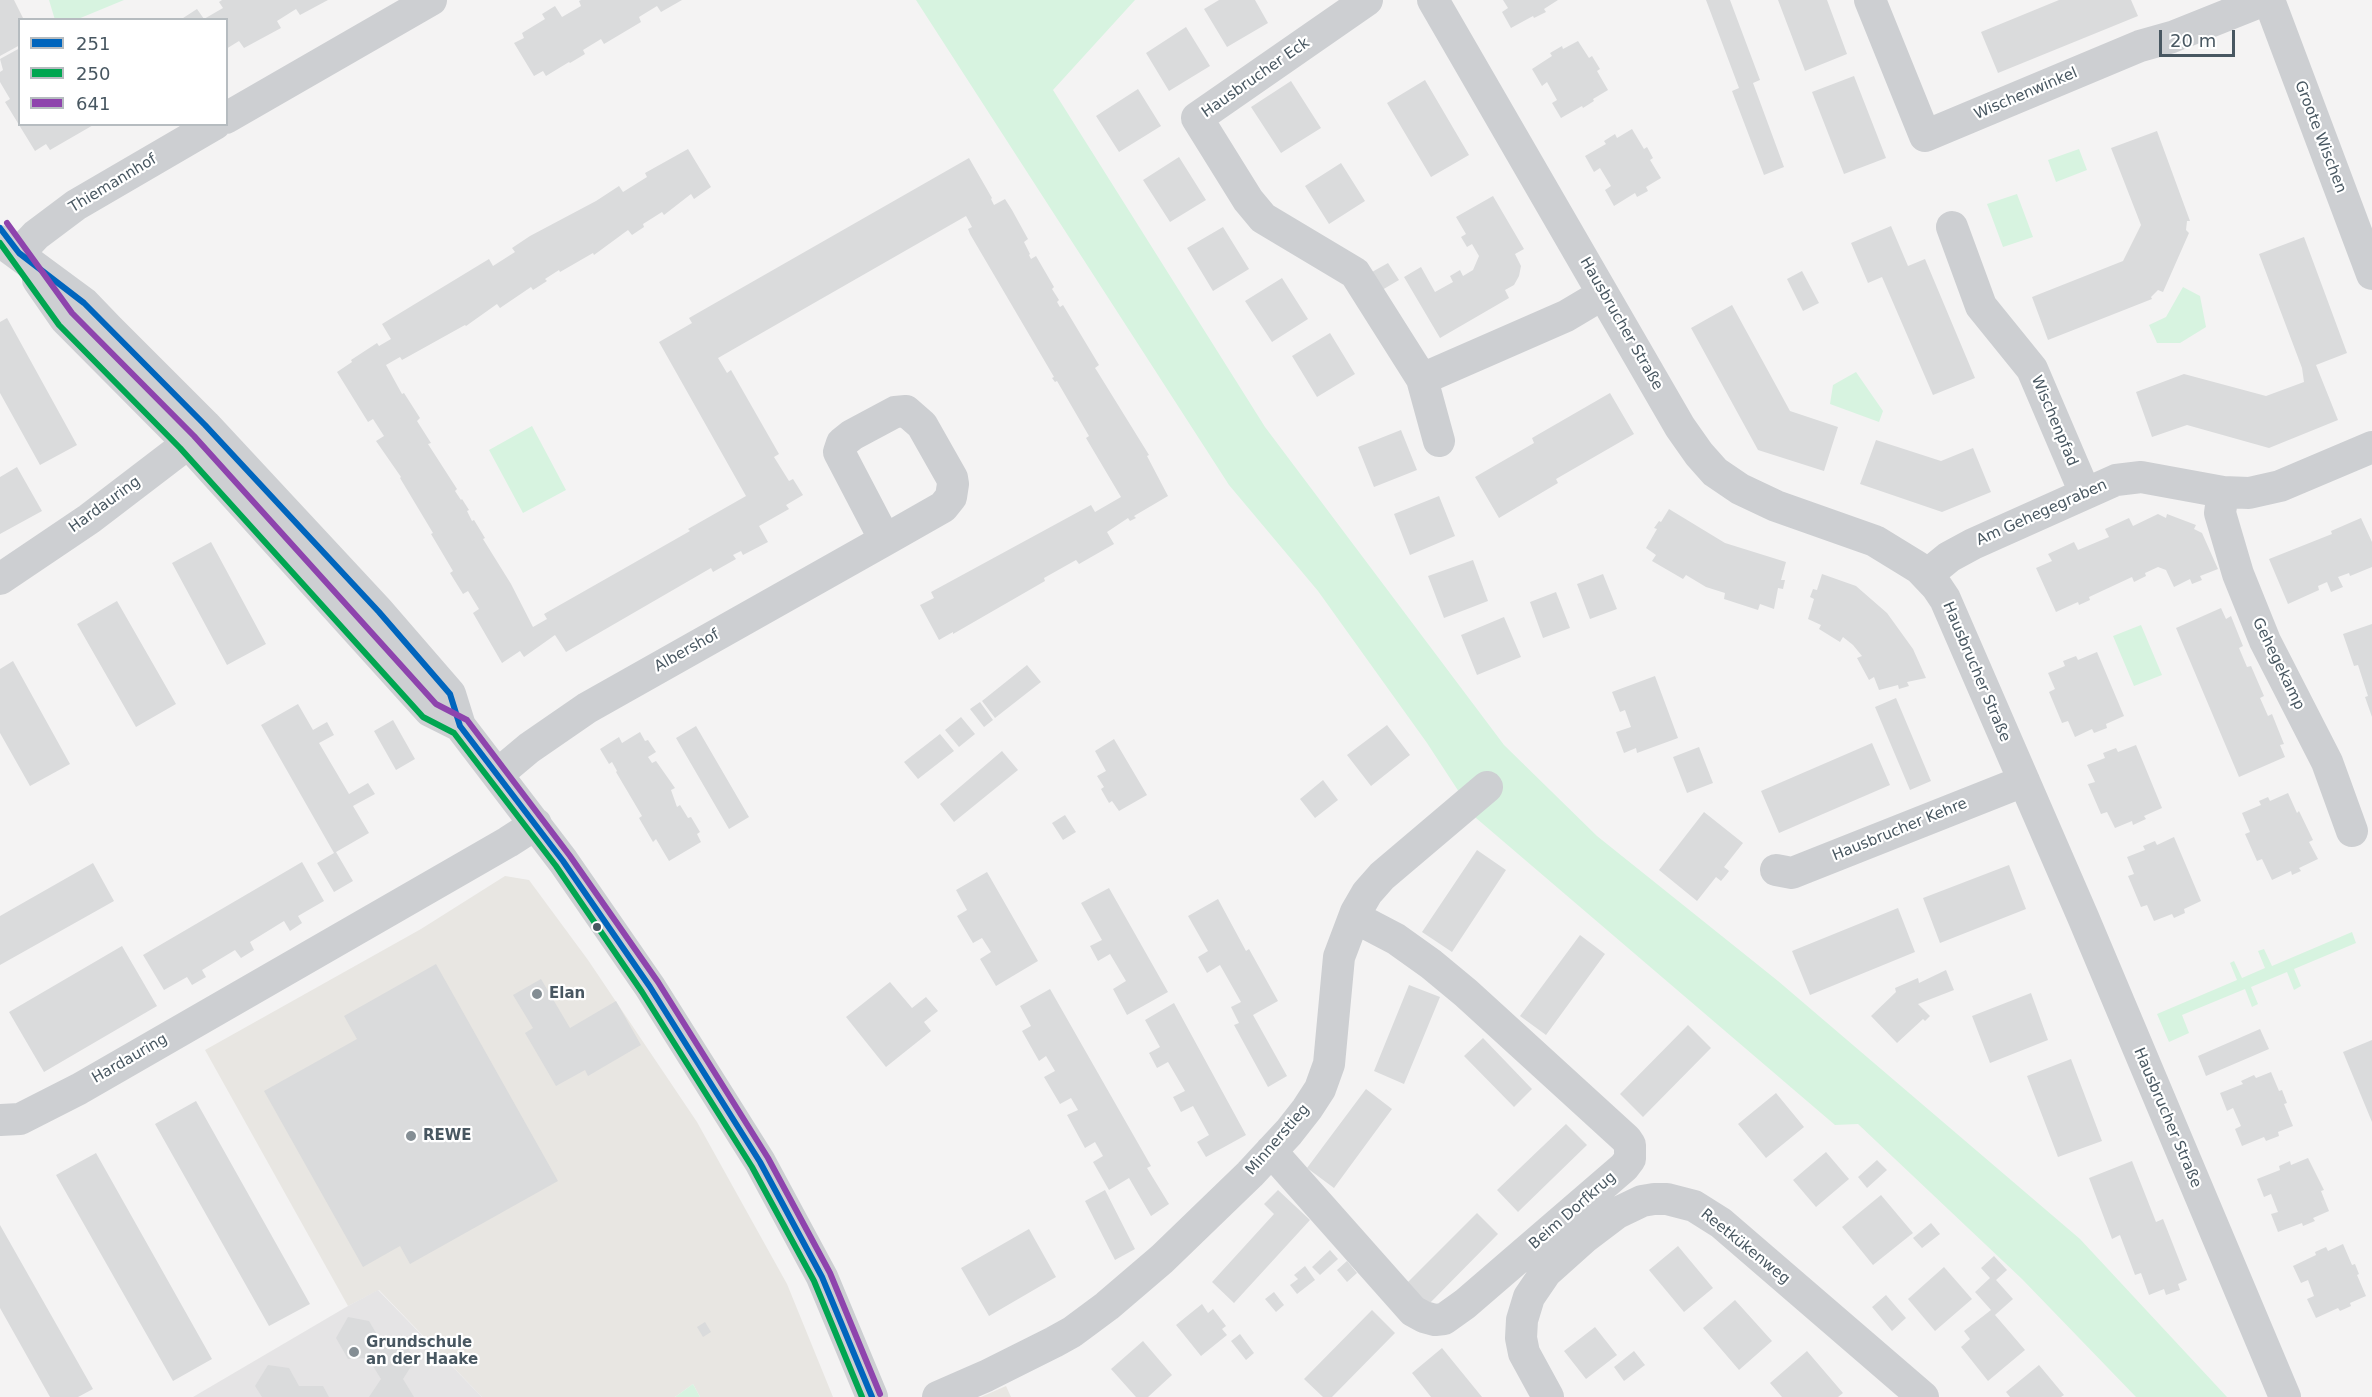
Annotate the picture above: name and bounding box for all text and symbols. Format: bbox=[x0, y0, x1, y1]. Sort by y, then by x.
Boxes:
legend bbox=[18, 18, 228, 126]
scale bar bbox=[2162, 18, 2238, 56]
text: 20 m bbox=[2170, 30, 2216, 51]
text: 251 bbox=[76, 33, 110, 54]
street label: Hausbrucher Eck bbox=[1199, 34, 1313, 122]
text: 250 bbox=[76, 63, 110, 84]
street label: Wischenwinkel bbox=[1972, 64, 2080, 124]
street label: Groote Wischen bbox=[2290, 78, 2350, 196]
text: 641 bbox=[76, 93, 110, 114]
street label: Thiemannhof bbox=[66, 151, 160, 217]
street label: Hausbrucher Straße bbox=[1576, 254, 1666, 394]
street label: Wischenpfad bbox=[2027, 373, 2081, 469]
street label: Hardauring bbox=[66, 473, 144, 537]
street label: Am Gehegegraben bbox=[1974, 476, 2110, 550]
street label: Hausbrucher Straße bbox=[1938, 599, 2014, 745]
street label: Gehegekamp bbox=[2248, 615, 2308, 713]
street label: Albershof bbox=[652, 626, 722, 676]
street label: Hausbrucher Kehre bbox=[1830, 795, 1970, 865]
unlabelled marker bbox=[591, 921, 603, 933]
place label: Elan bbox=[549, 985, 585, 1003]
marker: Elan bbox=[530, 987, 544, 1001]
street label: Hardauring bbox=[89, 1030, 171, 1088]
street label: Hausbrucher Straße bbox=[2129, 1045, 2205, 1191]
street label: Minnerstieg bbox=[1242, 1101, 1314, 1179]
place label: REWE bbox=[423, 1127, 472, 1145]
marker: REWE bbox=[404, 1129, 418, 1143]
street label: Beim Dorfkrug bbox=[1526, 1168, 1620, 1254]
street label: Reetkükenweg bbox=[1697, 1205, 1793, 1289]
place label: Grundschule an der Haake bbox=[366, 1334, 478, 1369]
marker: Grundschule an der Haake bbox=[347, 1345, 361, 1359]

